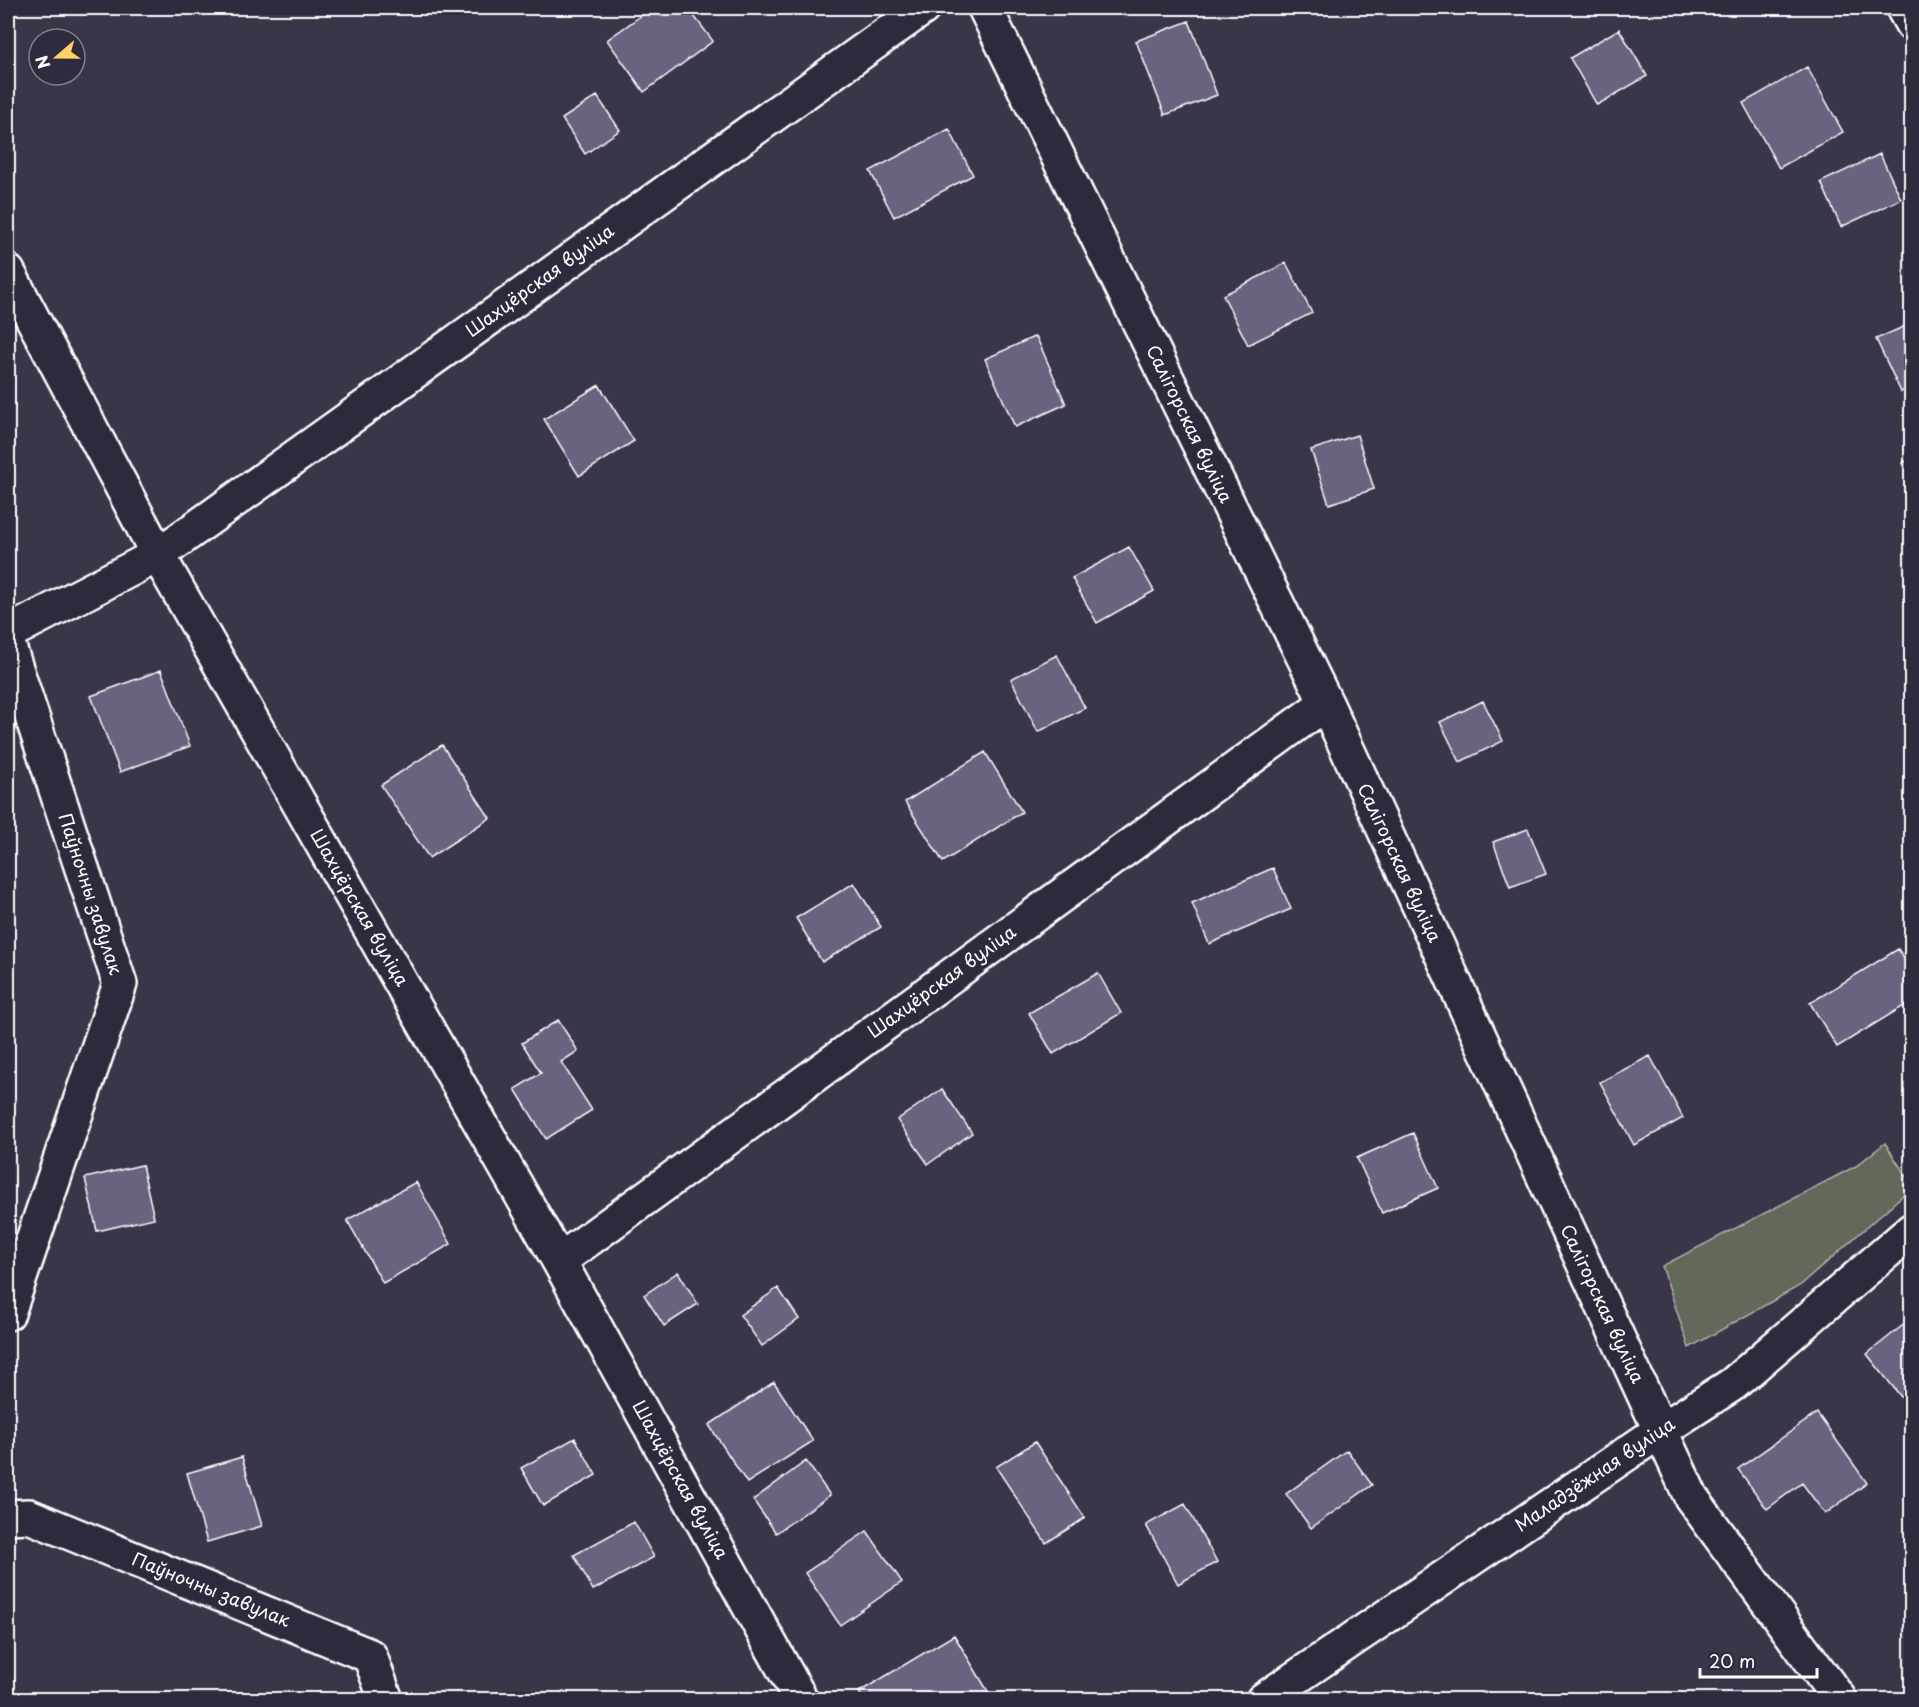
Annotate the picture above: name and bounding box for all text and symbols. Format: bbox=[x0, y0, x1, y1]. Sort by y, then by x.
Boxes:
north arrow bbox=[27, 27, 87, 87]
text: N bbox=[29, 52, 55, 73]
street label: Шахцёрская вуліца bbox=[459, 217, 619, 343]
street label: Салігорская вуліца bbox=[1140, 340, 1240, 507]
street label: Салігорская вуліца bbox=[1352, 778, 1449, 946]
street label: Паўночны завулак bbox=[53, 809, 130, 978]
street label: Шахцёрская вуліца bbox=[304, 824, 416, 991]
street label: Шахцёрская вуліца bbox=[861, 918, 1021, 1044]
street label: Салігорская вуліца bbox=[1555, 1219, 1652, 1387]
street label: Шахцёрская вуліца bbox=[626, 1395, 736, 1563]
street label: Маладзёжная вуліца bbox=[1509, 1410, 1680, 1538]
street label: Паўночны завулак bbox=[128, 1545, 295, 1633]
scale bar bbox=[1700, 1641, 1817, 1679]
text: 20 m bbox=[1709, 1647, 1755, 1674]

